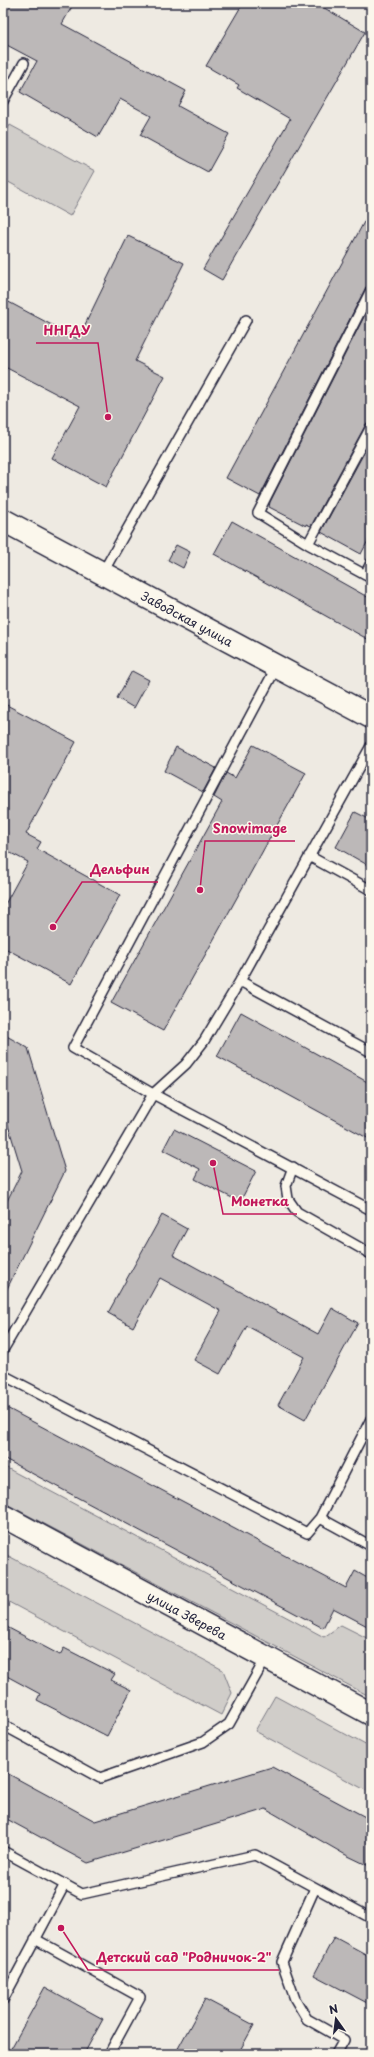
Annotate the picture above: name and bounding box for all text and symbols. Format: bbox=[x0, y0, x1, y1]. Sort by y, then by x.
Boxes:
callout: ННГДУ bbox=[36, 318, 98, 343]
text: ННГДУ bbox=[44, 320, 91, 339]
street label: Заводская улица bbox=[138, 587, 237, 651]
callout: Snowimage bbox=[205, 816, 295, 841]
text: Snowimage bbox=[213, 818, 287, 837]
callout: Дельфин bbox=[82, 857, 158, 882]
text: Дельфин bbox=[89, 859, 150, 878]
callout: Монетка bbox=[223, 1189, 297, 1214]
text: Монетка bbox=[231, 1191, 289, 1210]
street label: улица Зверева bbox=[144, 1586, 230, 1644]
callout: Детский сад "Родничок-2" bbox=[88, 1945, 279, 1970]
text: Детский сад "Родничок-2" bbox=[95, 1947, 272, 1966]
north arrow bbox=[316, 1999, 356, 2039]
text: N bbox=[327, 1999, 340, 2018]

